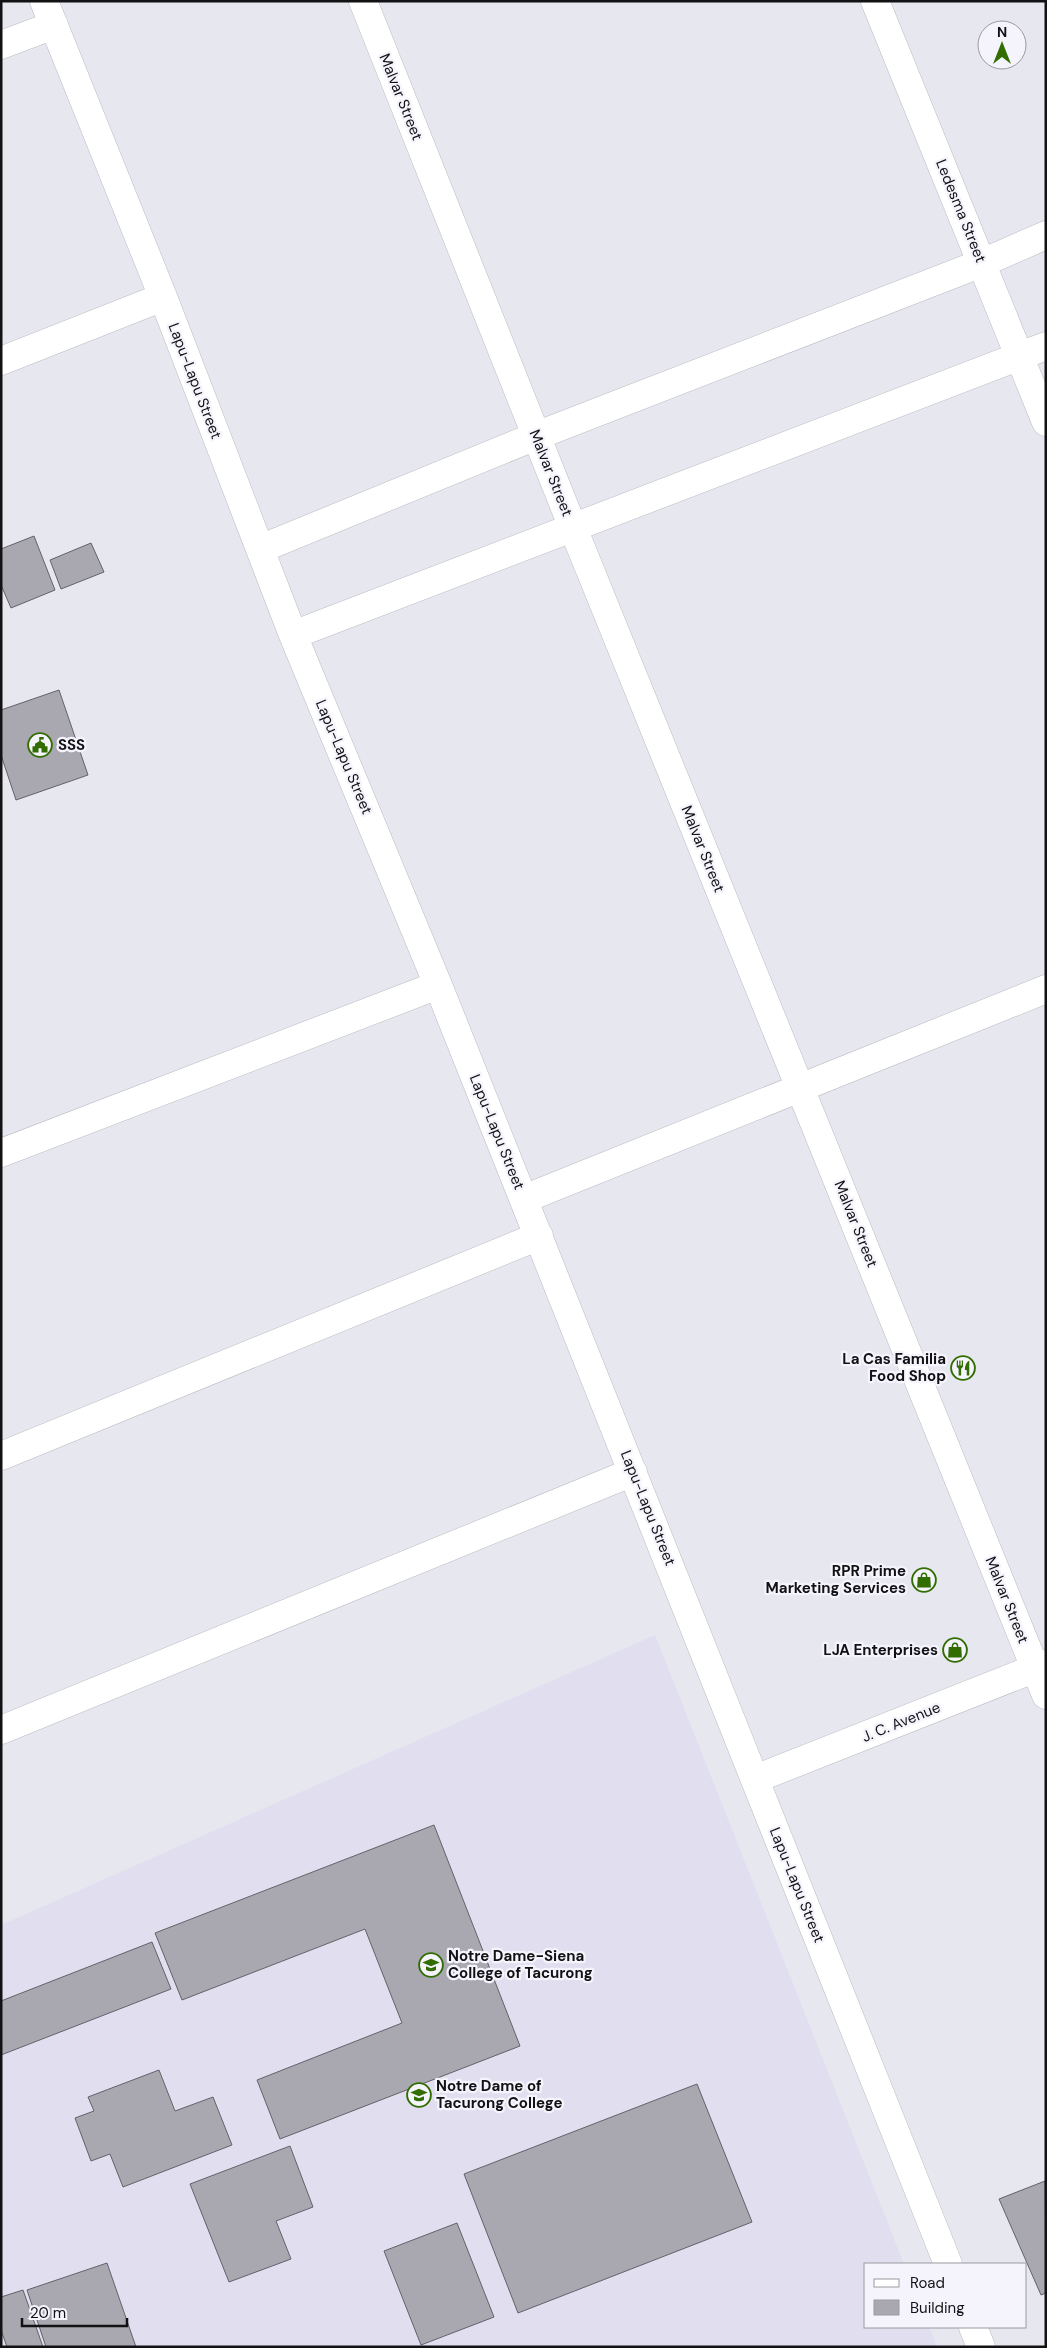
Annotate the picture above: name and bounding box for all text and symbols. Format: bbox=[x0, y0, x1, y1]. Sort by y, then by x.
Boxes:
north arrow bbox=[977, 20, 1027, 70]
text: N bbox=[997, 23, 1007, 41]
street label: Malvar Street bbox=[375, 51, 428, 143]
street label: Ledesma Street bbox=[931, 156, 991, 266]
street label: Lapu-Lapu Street bbox=[164, 320, 226, 442]
street label: Malvar Street bbox=[525, 427, 578, 519]
street label: Lapu-Lapu Street bbox=[311, 697, 377, 817]
public building icon: SSS bbox=[27, 732, 53, 758]
place label: SSS bbox=[58, 735, 85, 755]
street label: Malvar Street bbox=[677, 803, 730, 895]
street label: Lapu-Lapu Street bbox=[465, 1071, 529, 1193]
street label: Malvar Street bbox=[830, 1178, 883, 1270]
place label: La Cas Familia Food Shop bbox=[842, 1349, 946, 1386]
restaurant icon: La Cas Familia Food Shop bbox=[950, 1355, 976, 1381]
street label: Lapu-Lapu Street bbox=[616, 1447, 680, 1569]
street label: Malvar Street bbox=[981, 1554, 1034, 1646]
place label: RPR Prime Marketing Services bbox=[766, 1561, 906, 1598]
shop icon: RPR Prime Marketing Services bbox=[911, 1567, 937, 1593]
shop icon: LJA Enterprises bbox=[942, 1637, 968, 1663]
place label: LJA Enterprises bbox=[823, 1640, 938, 1660]
street label: J. C. Avenue bbox=[859, 1697, 943, 1747]
street label: Lapu-Lapu Street bbox=[765, 1824, 829, 1946]
place label: Notre Dame-Siena College of Tacurong bbox=[448, 1946, 593, 1983]
school or university icon: Notre Dame-Siena College of Tacurong bbox=[418, 1952, 444, 1978]
place label: Notre Dame of Tacurong College bbox=[436, 2076, 562, 2113]
school or university icon: Notre Dame of Tacurong College bbox=[406, 2082, 432, 2108]
legend bbox=[864, 2263, 1027, 2328]
text: Road bbox=[910, 2273, 945, 2293]
scale bar bbox=[22, 2296, 128, 2328]
text: Building bbox=[910, 2298, 965, 2318]
text: 20 m bbox=[30, 2303, 66, 2323]

